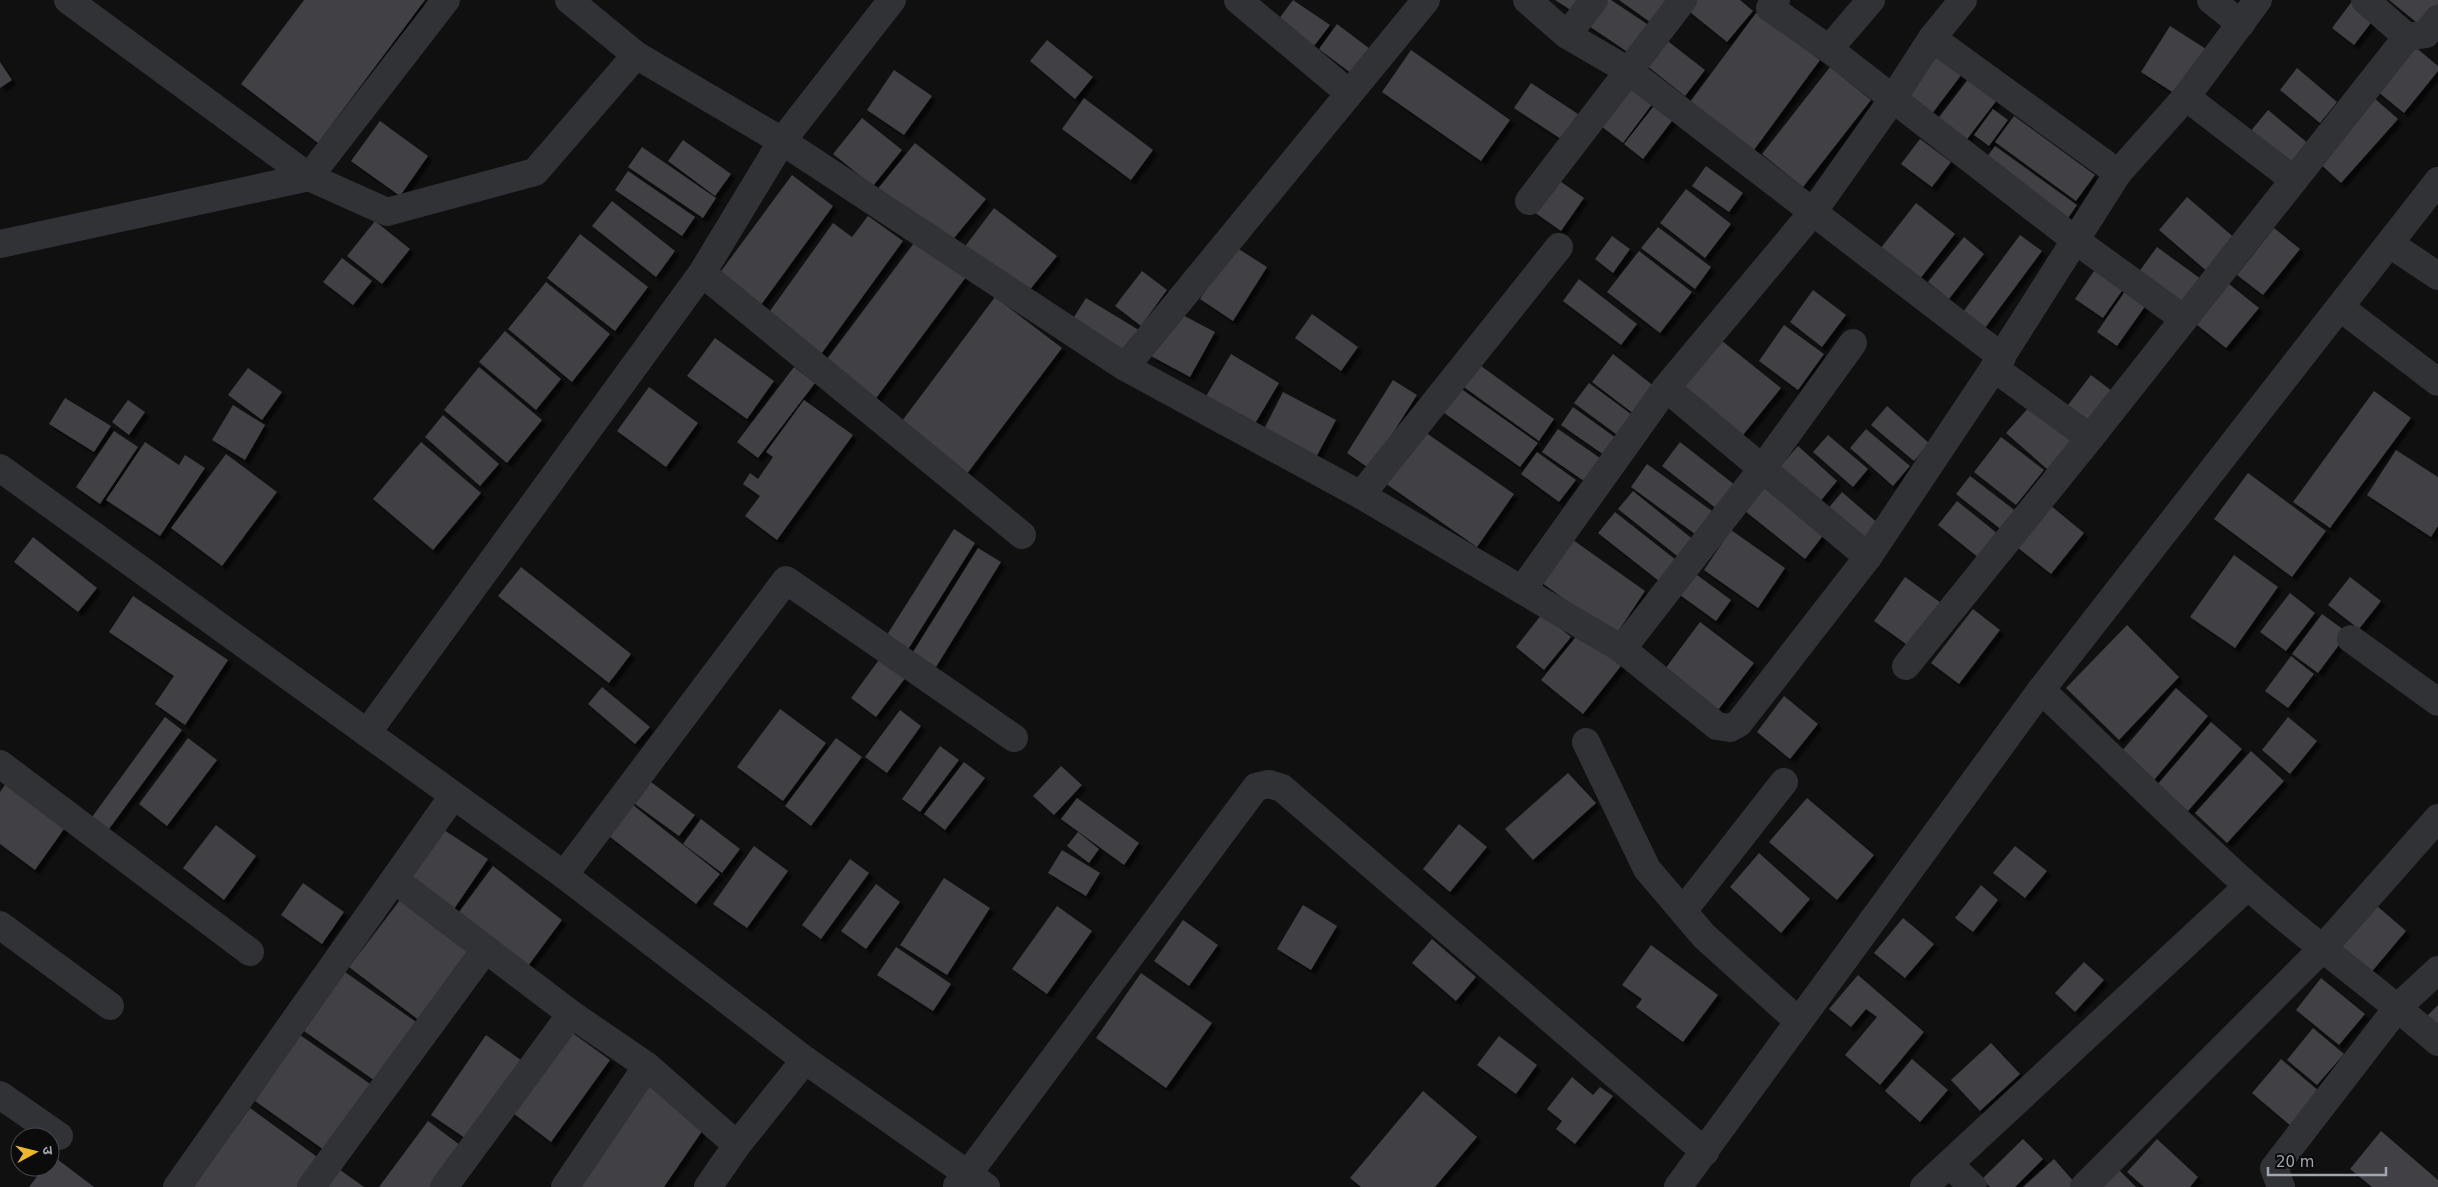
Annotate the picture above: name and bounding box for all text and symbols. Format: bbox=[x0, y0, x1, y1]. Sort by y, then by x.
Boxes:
north arrow bbox=[10, 1127, 60, 1177]
scale bar bbox=[2268, 1144, 2386, 1176]
text: उ bbox=[39, 1145, 56, 1156]
text: 20 m bbox=[2276, 1153, 2314, 1171]

